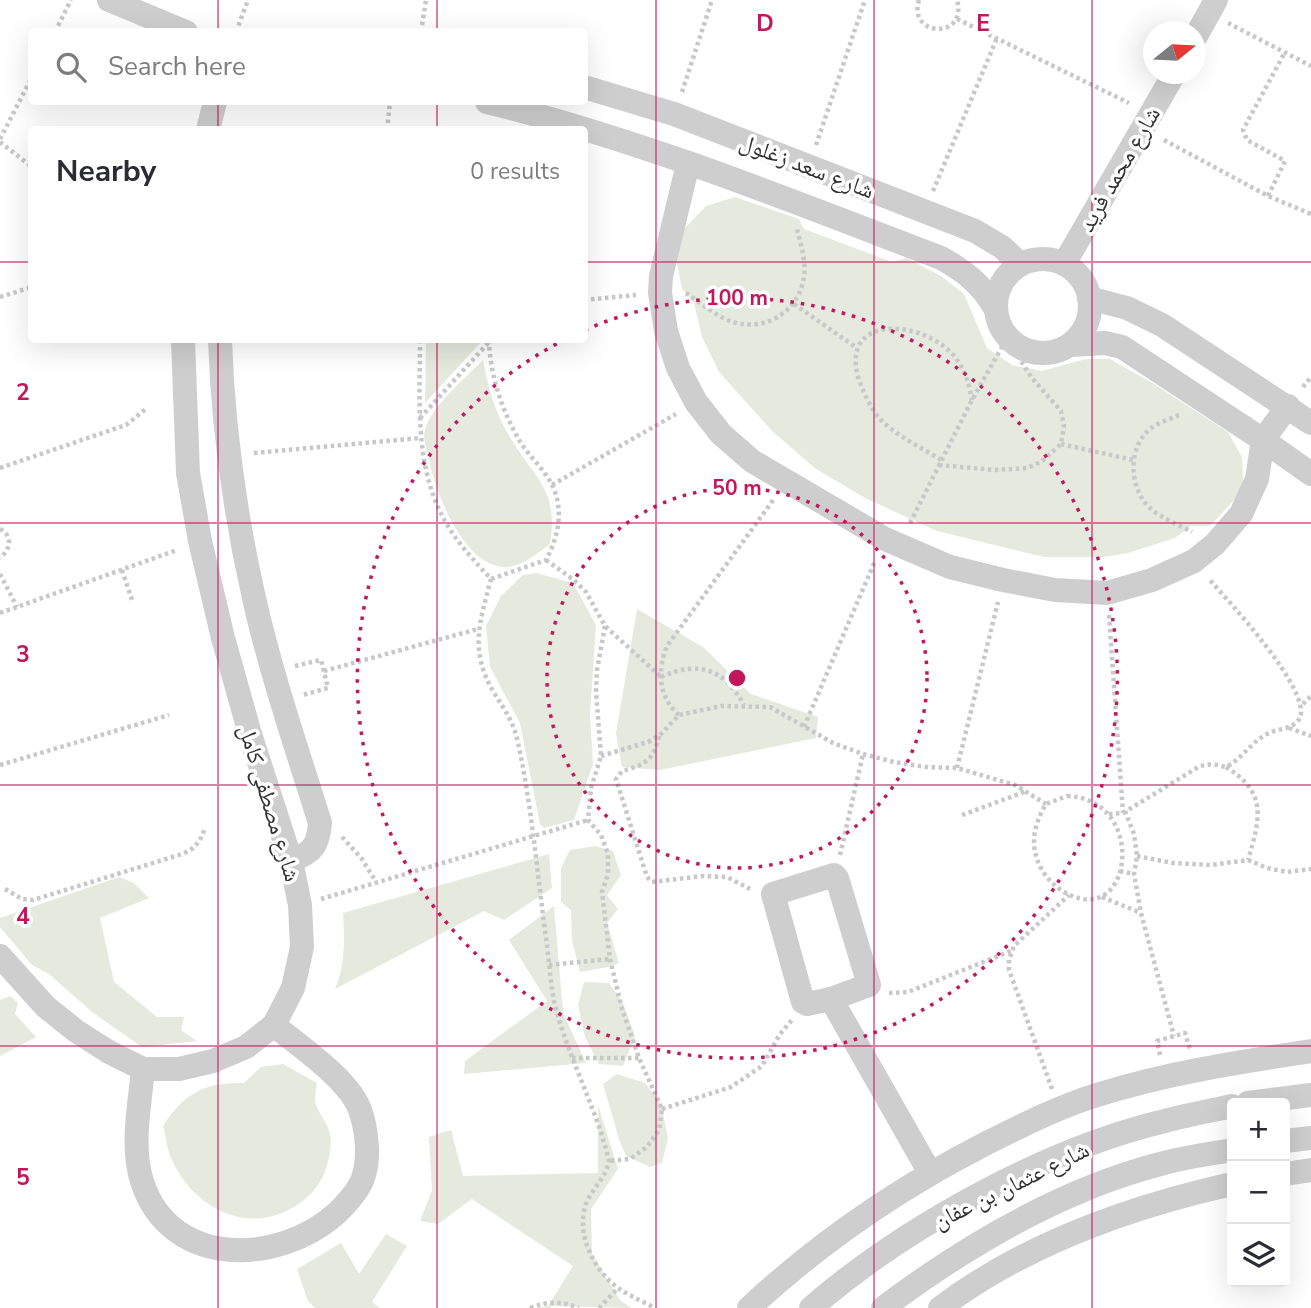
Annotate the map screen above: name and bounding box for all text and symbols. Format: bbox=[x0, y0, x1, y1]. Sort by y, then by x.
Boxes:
text: D bbox=[756, 8, 774, 39]
text: E bbox=[976, 8, 990, 39]
north arrow bbox=[1143, 21, 1206, 84]
search box bbox=[28, 28, 588, 105]
icon: search bbox=[52, 48, 90, 86]
text: Search here bbox=[108, 49, 246, 84]
street label: شارع محمد فريد bbox=[1071, 101, 1168, 237]
street label: شارع سعد زغلول bbox=[735, 127, 879, 206]
text: Nearby bbox=[56, 151, 156, 192]
text: 0 results bbox=[470, 156, 560, 187]
text: 100 m bbox=[706, 284, 768, 312]
text: 2 bbox=[16, 377, 30, 408]
text: 50 m bbox=[712, 474, 762, 502]
text: 3 bbox=[16, 639, 30, 670]
centre of rings bbox=[725, 666, 749, 690]
street label: شارع مصطفى كامل bbox=[231, 721, 308, 885]
text: 4 bbox=[16, 901, 30, 932]
map controls bbox=[1227, 1098, 1290, 1287]
button: + bbox=[1227, 1098, 1290, 1161]
street label: شارع عثمان بن عفان bbox=[928, 1134, 1094, 1237]
button: − bbox=[1227, 1161, 1290, 1224]
text: 5 bbox=[16, 1162, 30, 1193]
button: layers bbox=[1227, 1224, 1290, 1287]

